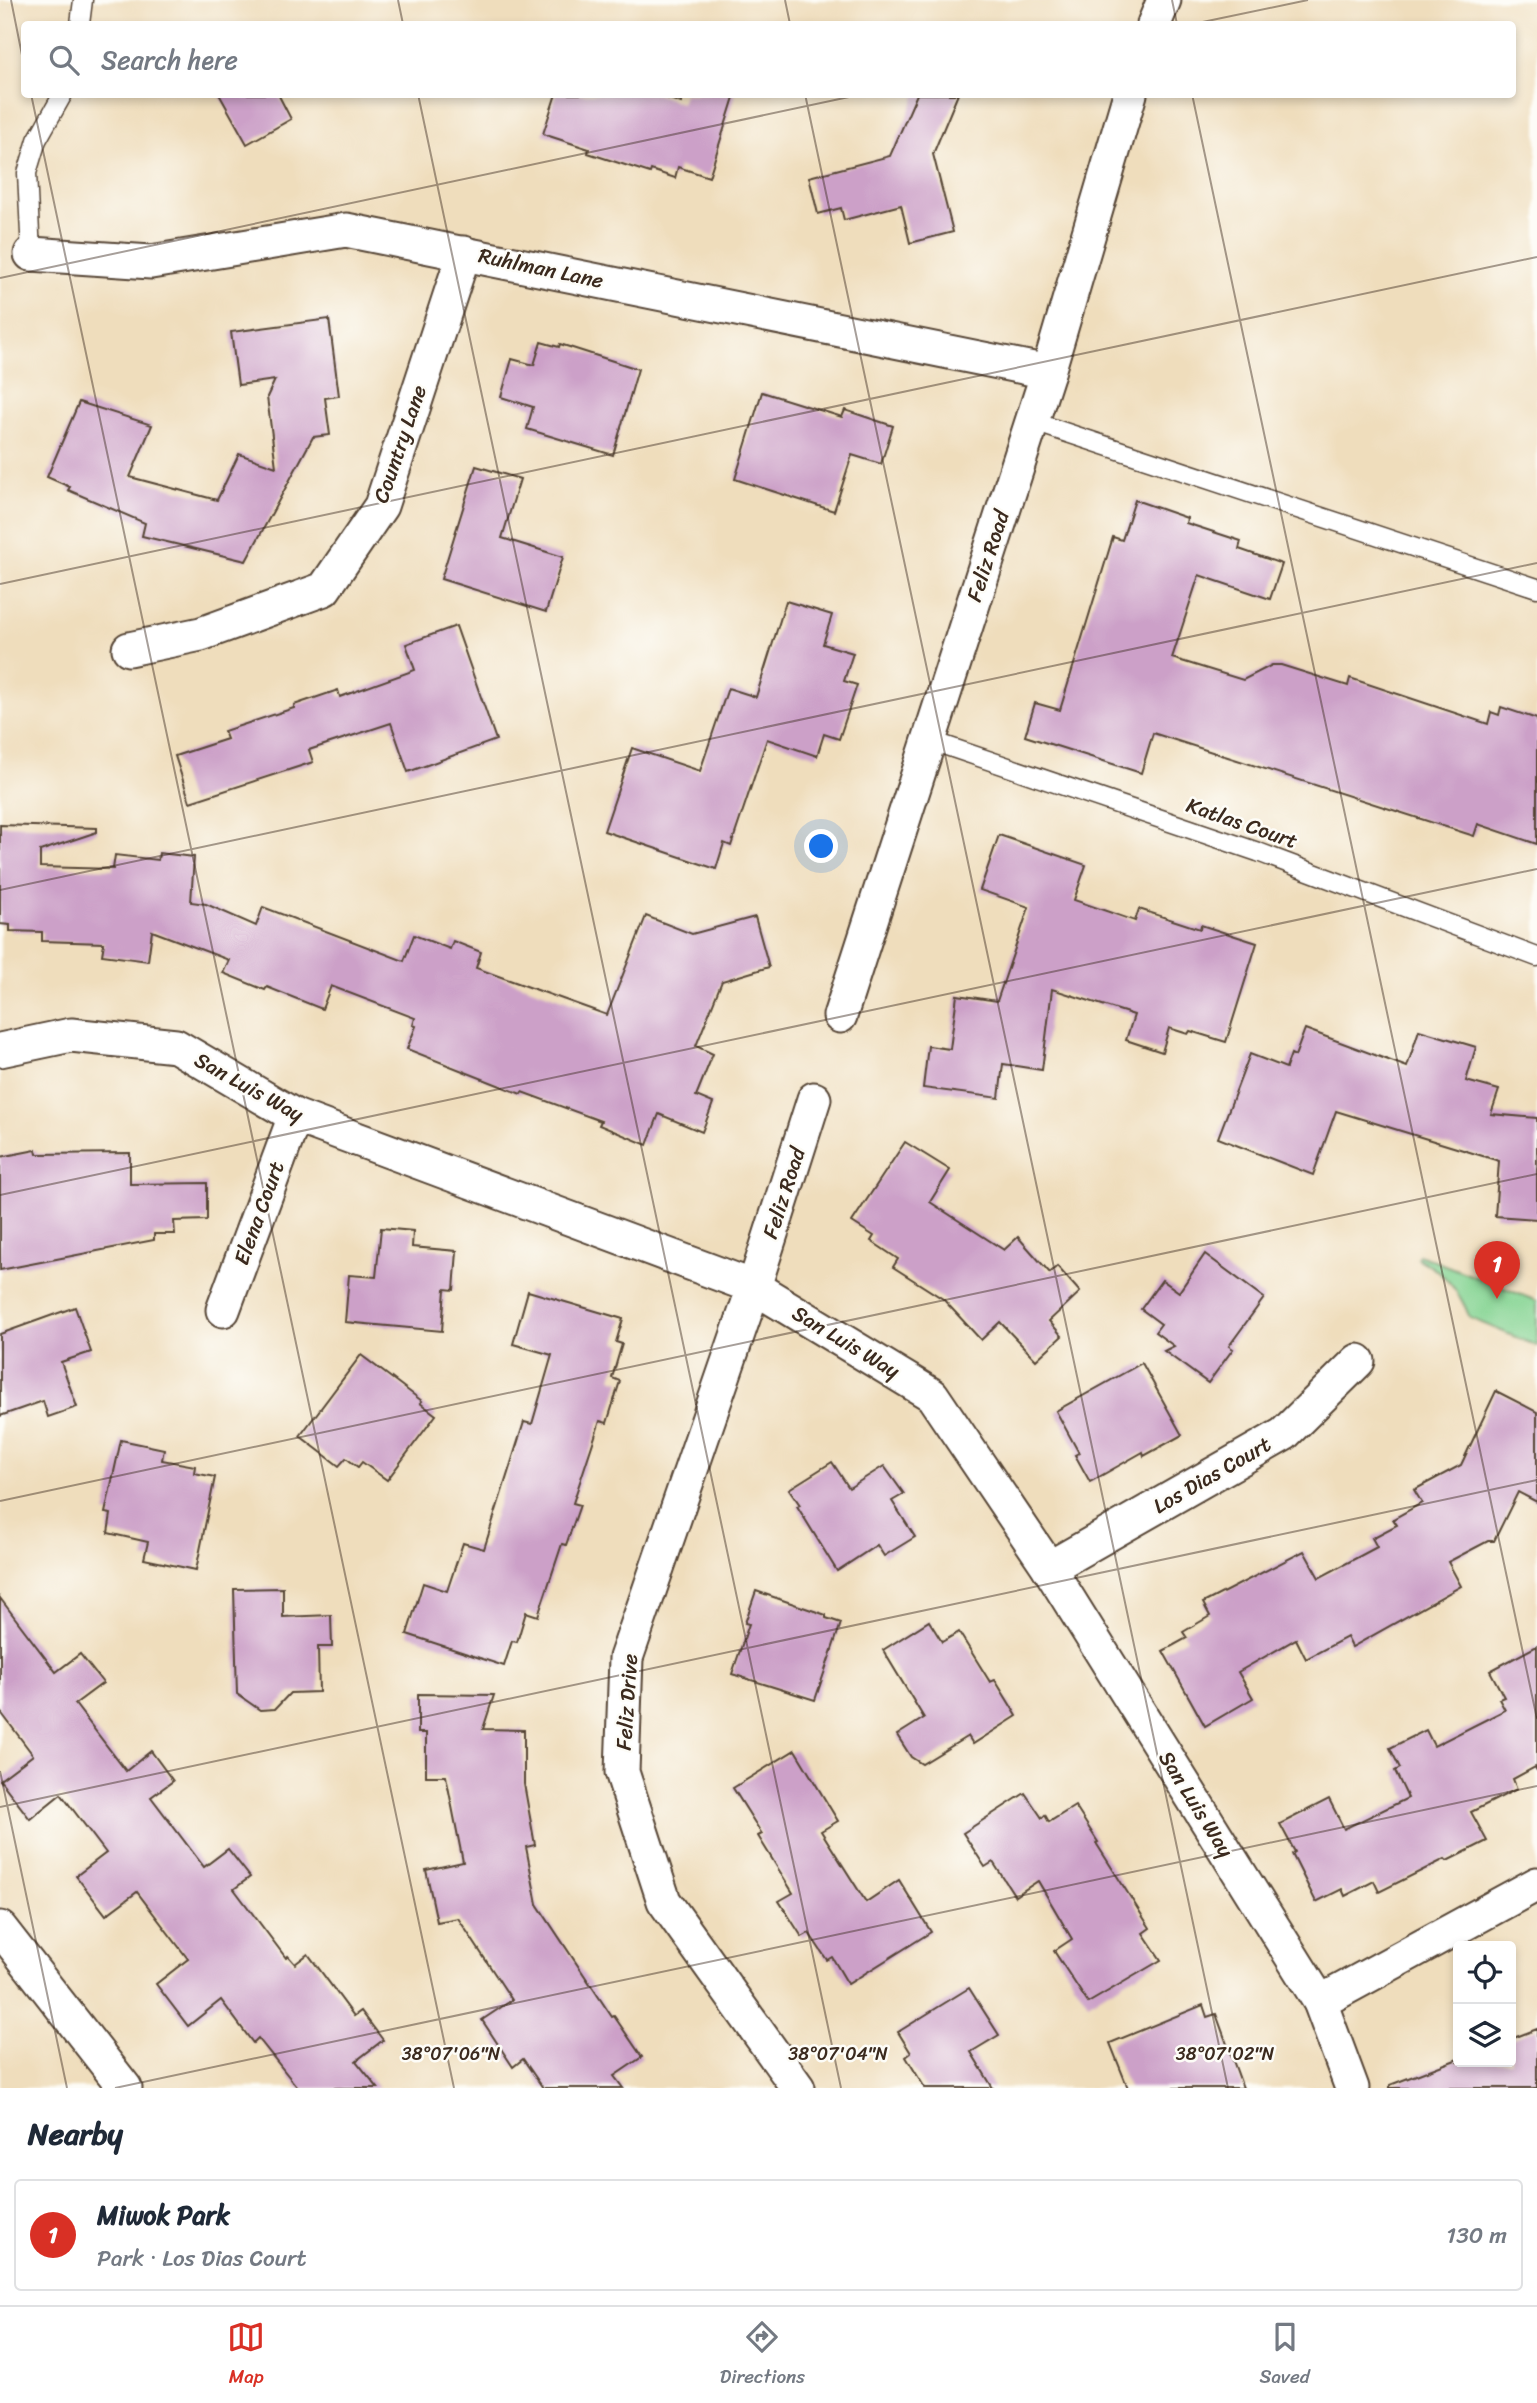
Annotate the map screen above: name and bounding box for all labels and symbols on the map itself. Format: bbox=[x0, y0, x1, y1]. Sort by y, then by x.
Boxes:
street label: Ruhlman Lane bbox=[475, 236, 607, 300]
street label: Country Lane bbox=[362, 380, 438, 508]
street label: Feliz Road bbox=[955, 503, 1021, 607]
street label: Katlas Court bbox=[1181, 786, 1303, 860]
your location bbox=[804, 829, 838, 863]
street label: San Luis Way bbox=[187, 1041, 311, 1133]
street label: Feliz Road bbox=[751, 1140, 817, 1244]
street label: Elena Court bbox=[223, 1156, 295, 1270]
pin: 1 bbox=[1474, 1241, 1520, 1299]
street label: San Luis Way bbox=[785, 1295, 908, 1389]
street label: Los Dias Court bbox=[1145, 1426, 1279, 1524]
street label: Feliz Drive bbox=[605, 1652, 649, 1752]
street label: San Luis Way bbox=[1148, 1743, 1244, 1865]
text: 38°07'06"N bbox=[402, 2038, 501, 2070]
text: 38°07'04"N bbox=[788, 2038, 888, 2070]
text: 38°07'02"N bbox=[1176, 2038, 1275, 2070]

